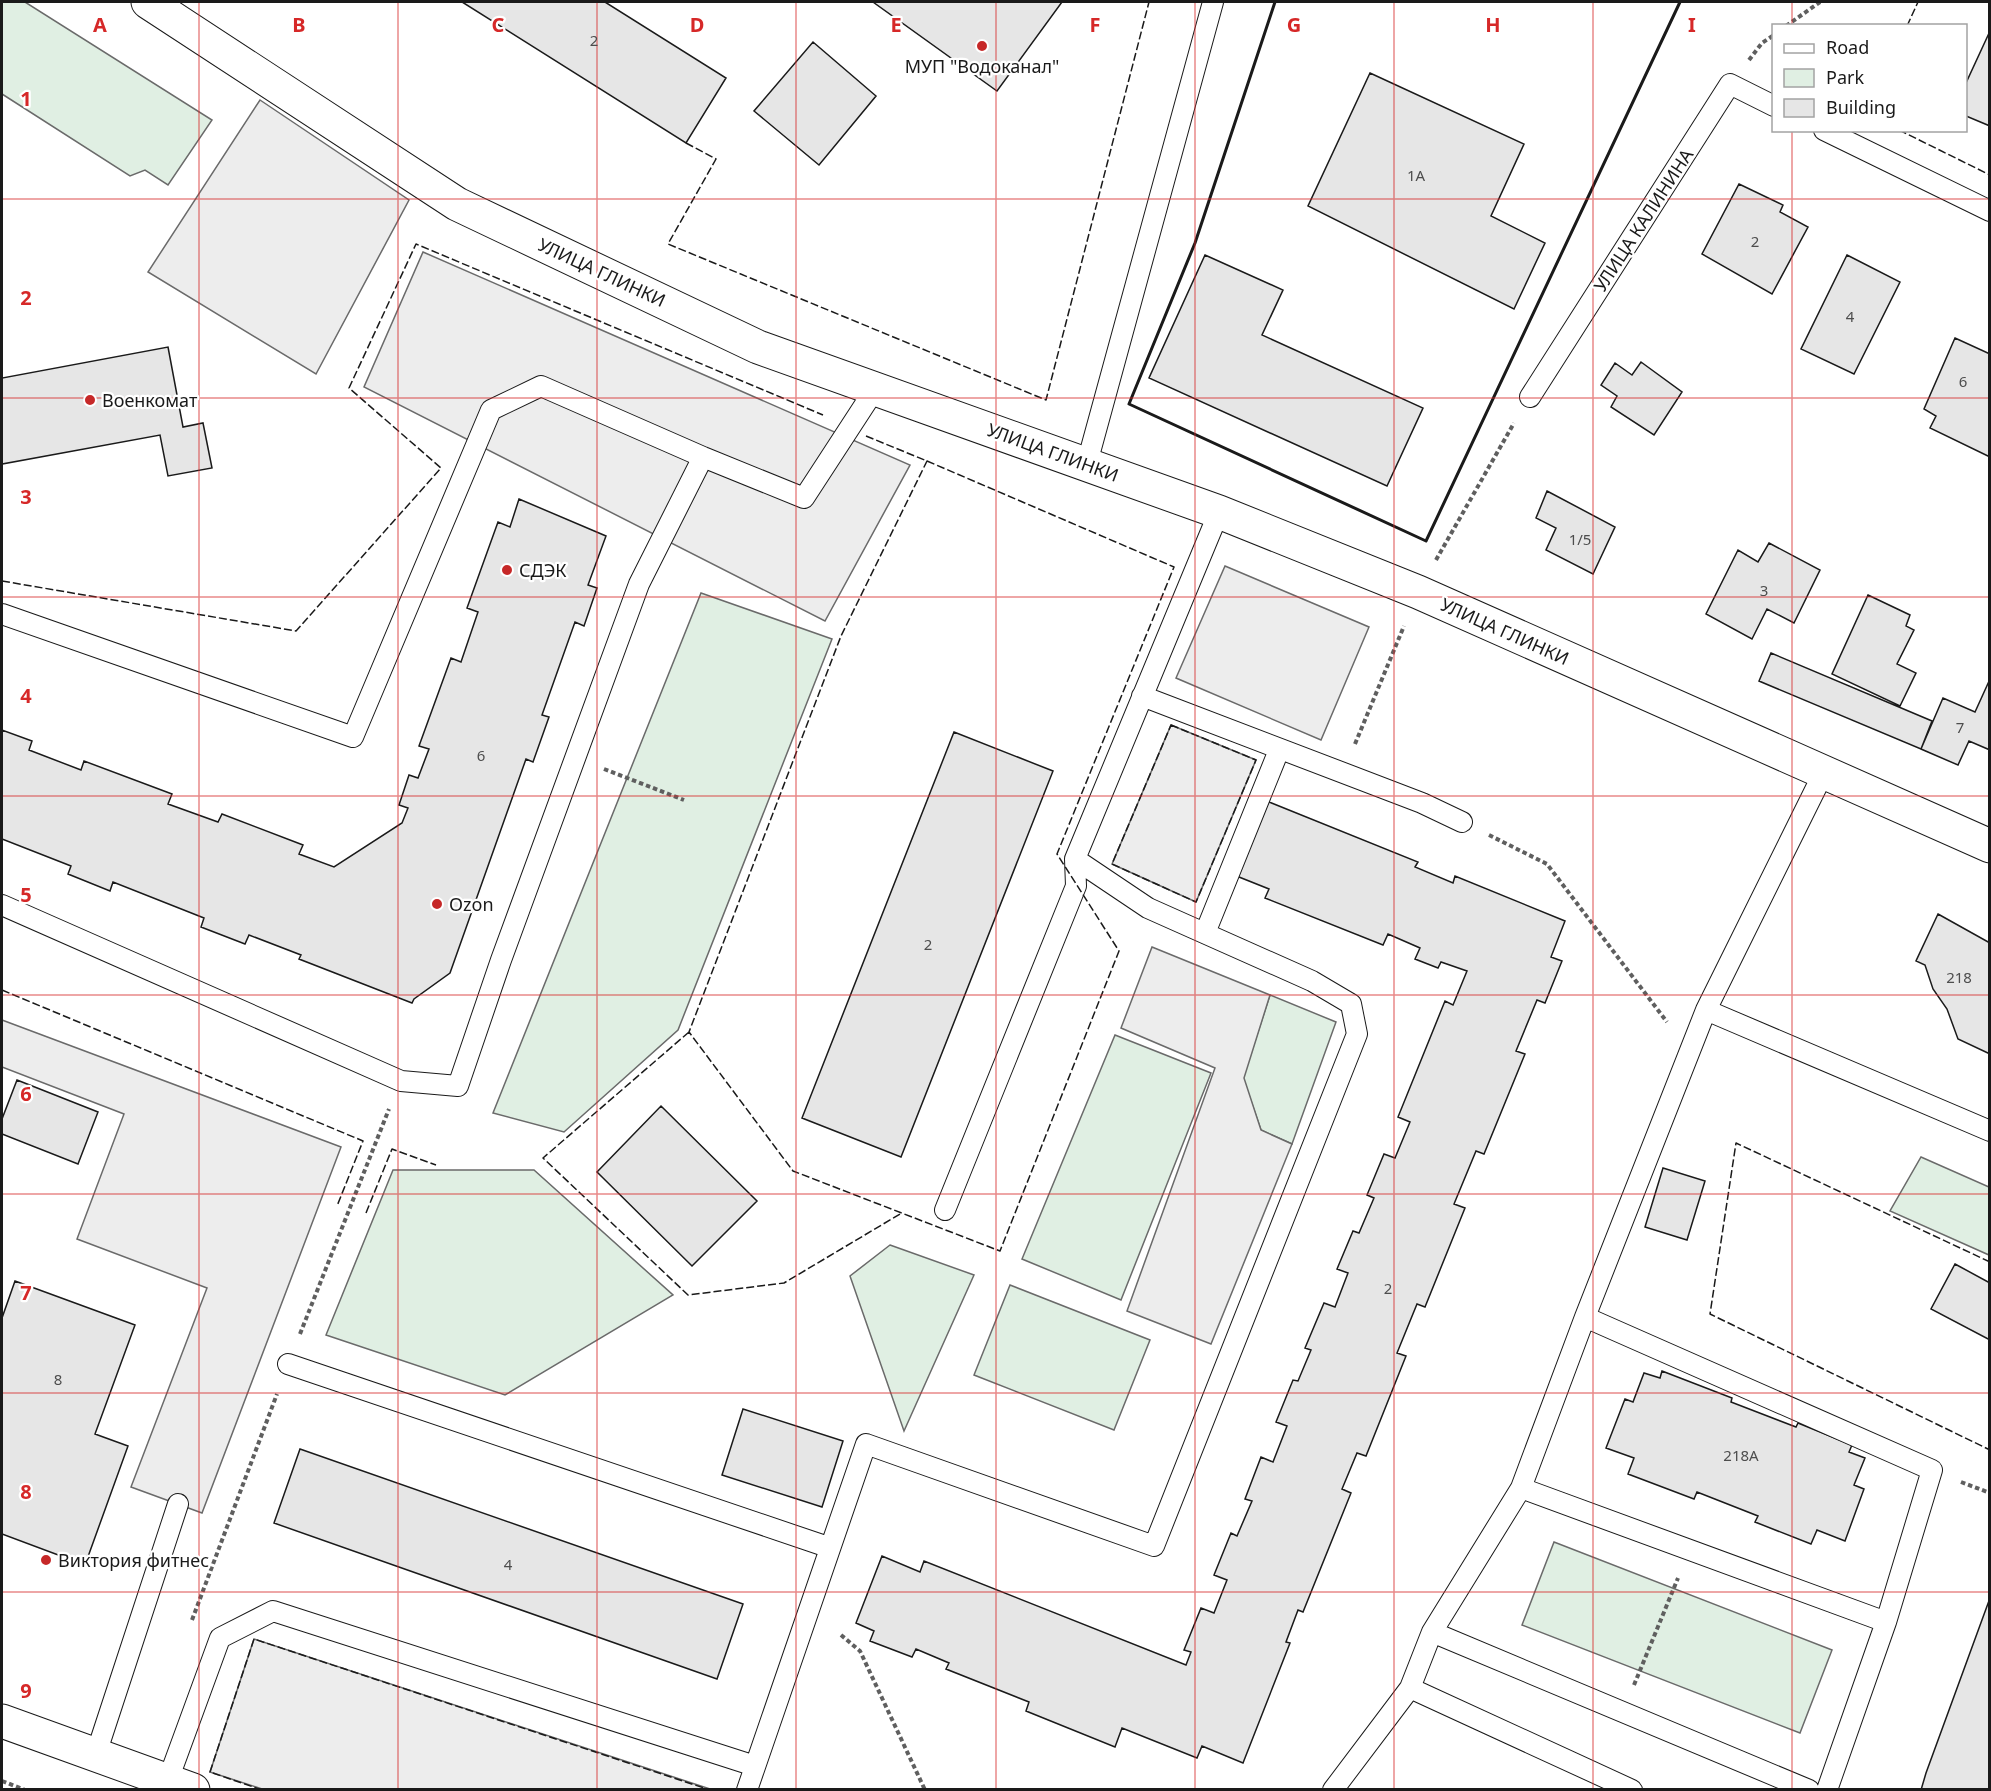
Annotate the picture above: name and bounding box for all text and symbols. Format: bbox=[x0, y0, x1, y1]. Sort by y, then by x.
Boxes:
text: A bbox=[93, 11, 107, 38]
text: B bbox=[292, 11, 306, 38]
text: C bbox=[492, 11, 505, 38]
text: D bbox=[690, 11, 704, 38]
text: E bbox=[890, 11, 902, 38]
text: F bbox=[1090, 11, 1100, 38]
text: G bbox=[1287, 11, 1301, 38]
text: H bbox=[1485, 11, 1501, 38]
text: I bbox=[1688, 11, 1696, 38]
legend bbox=[1772, 24, 1967, 132]
house number: 2 bbox=[590, 30, 598, 50]
text: Road bbox=[1826, 35, 1869, 59]
marker: МУП "Водоканал" bbox=[975, 39, 989, 53]
place label: МУП "Водоканал" bbox=[905, 54, 1059, 78]
text: Park bbox=[1826, 65, 1864, 89]
text: 1 bbox=[20, 85, 32, 112]
text: Building bbox=[1826, 95, 1896, 119]
street label: УЛИЦА КАЛИНИНА bbox=[1588, 143, 1699, 296]
house number: 1А bbox=[1407, 165, 1426, 185]
house number: 2 bbox=[1751, 231, 1759, 251]
street label: УЛИЦА ГЛИНКИ bbox=[534, 232, 670, 312]
text: 2 bbox=[20, 284, 32, 311]
house number: 4 bbox=[1846, 306, 1855, 326]
house number: 6 bbox=[1959, 371, 1967, 391]
place label: Военкомат bbox=[102, 388, 198, 412]
marker: Военкомат bbox=[83, 393, 97, 407]
street label: УЛИЦА ГЛИНКИ bbox=[984, 417, 1122, 487]
text: 3 bbox=[20, 483, 32, 510]
house number: 1/5 bbox=[1569, 529, 1591, 549]
place label: СДЭК bbox=[519, 558, 567, 582]
marker: СДЭК bbox=[500, 563, 514, 577]
house number: 3 bbox=[1760, 580, 1768, 600]
street label: УЛИЦА ГЛИНКИ bbox=[1437, 592, 1573, 670]
text: 4 bbox=[20, 682, 32, 709]
house number: 7 bbox=[1956, 717, 1964, 737]
house number: 6 bbox=[477, 745, 485, 765]
text: 5 bbox=[20, 881, 32, 908]
place label: Ozon bbox=[449, 892, 494, 916]
marker: Ozon bbox=[430, 897, 444, 911]
house number: 2 bbox=[924, 934, 932, 954]
house number: 218 bbox=[1946, 967, 1972, 987]
text: 6 bbox=[20, 1080, 32, 1107]
house number: 2 bbox=[1384, 1278, 1392, 1298]
text: 7 bbox=[20, 1279, 32, 1306]
house number: 8 bbox=[54, 1369, 62, 1389]
house number: 218А bbox=[1723, 1445, 1759, 1465]
text: 8 bbox=[20, 1478, 32, 1505]
place label: Виктория фитнес bbox=[58, 1548, 209, 1572]
marker: Виктория фитнес bbox=[39, 1553, 53, 1567]
house number: 4 bbox=[504, 1554, 513, 1574]
text: 9 bbox=[20, 1677, 32, 1704]

